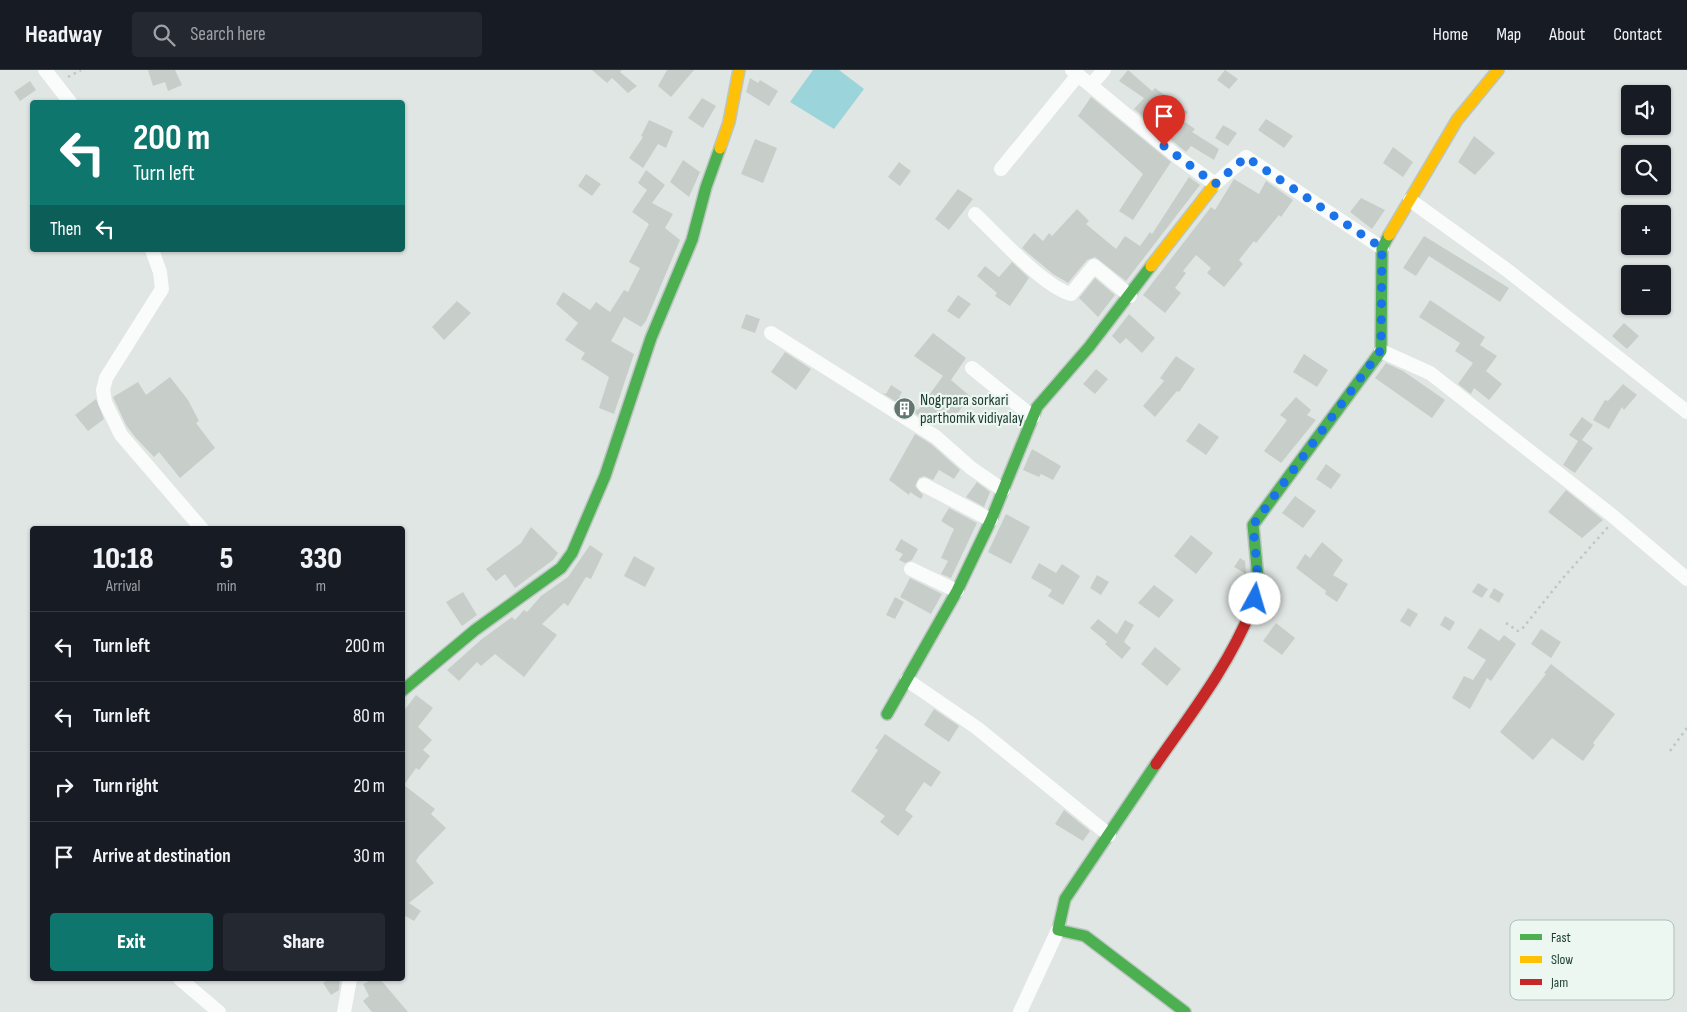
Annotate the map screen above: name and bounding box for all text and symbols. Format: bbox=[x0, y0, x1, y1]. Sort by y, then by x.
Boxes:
search box bbox=[132, 12, 482, 57]
text: Headway bbox=[25, 20, 102, 49]
icon: search bbox=[150, 21, 178, 49]
text: Search here bbox=[190, 23, 266, 46]
text: Home bbox=[1433, 24, 1468, 45]
text: Map bbox=[1496, 24, 1521, 45]
text: About bbox=[1549, 24, 1585, 45]
text: Contact bbox=[1613, 24, 1662, 45]
map controls bbox=[1621, 85, 1671, 315]
button: sound bbox=[1621, 85, 1671, 135]
pin bbox=[1143, 95, 1185, 146]
icon: arrive bbox=[1150, 102, 1178, 130]
text: 200 m bbox=[133, 117, 210, 160]
icon: left bbox=[50, 120, 115, 185]
button: search bbox=[1621, 145, 1671, 195]
text: Turn left bbox=[133, 160, 195, 187]
button: + bbox=[1621, 205, 1671, 255]
icon: left bbox=[91, 215, 119, 243]
text: Then bbox=[50, 218, 81, 241]
button: − bbox=[1621, 265, 1671, 315]
place label: Nogrpara sorkari parthomik vidiyalay bbox=[920, 391, 1024, 428]
building icon: Nogrpara sorkari parthomik vidiyalay bbox=[892, 397, 916, 421]
text: 10:18 bbox=[93, 541, 154, 577]
text: 5 bbox=[220, 541, 233, 577]
text: 330 bbox=[300, 541, 342, 577]
position arrow bbox=[1228, 572, 1280, 624]
text: Arrival bbox=[106, 577, 141, 596]
text: min bbox=[217, 577, 237, 596]
text: m bbox=[316, 577, 326, 596]
icon: left bbox=[50, 633, 78, 661]
text: Turn left bbox=[93, 635, 150, 658]
text: 200 m bbox=[345, 635, 385, 658]
icon: left bbox=[50, 703, 78, 731]
text: Turn left bbox=[93, 705, 150, 728]
text: 80 m bbox=[353, 705, 385, 728]
icon: right bbox=[50, 773, 78, 801]
text: Turn right bbox=[93, 775, 158, 798]
text: 20 m bbox=[353, 775, 385, 798]
icon: arrive bbox=[50, 843, 78, 871]
text: Arrive at destination bbox=[93, 845, 231, 868]
text: 30 m bbox=[353, 845, 385, 868]
button: Exit bbox=[50, 913, 213, 971]
button: Share bbox=[223, 913, 385, 971]
legend bbox=[1510, 920, 1674, 1000]
text: Fast bbox=[1551, 929, 1571, 946]
text: Slow bbox=[1551, 951, 1573, 968]
text: Jam bbox=[1550, 974, 1568, 991]

